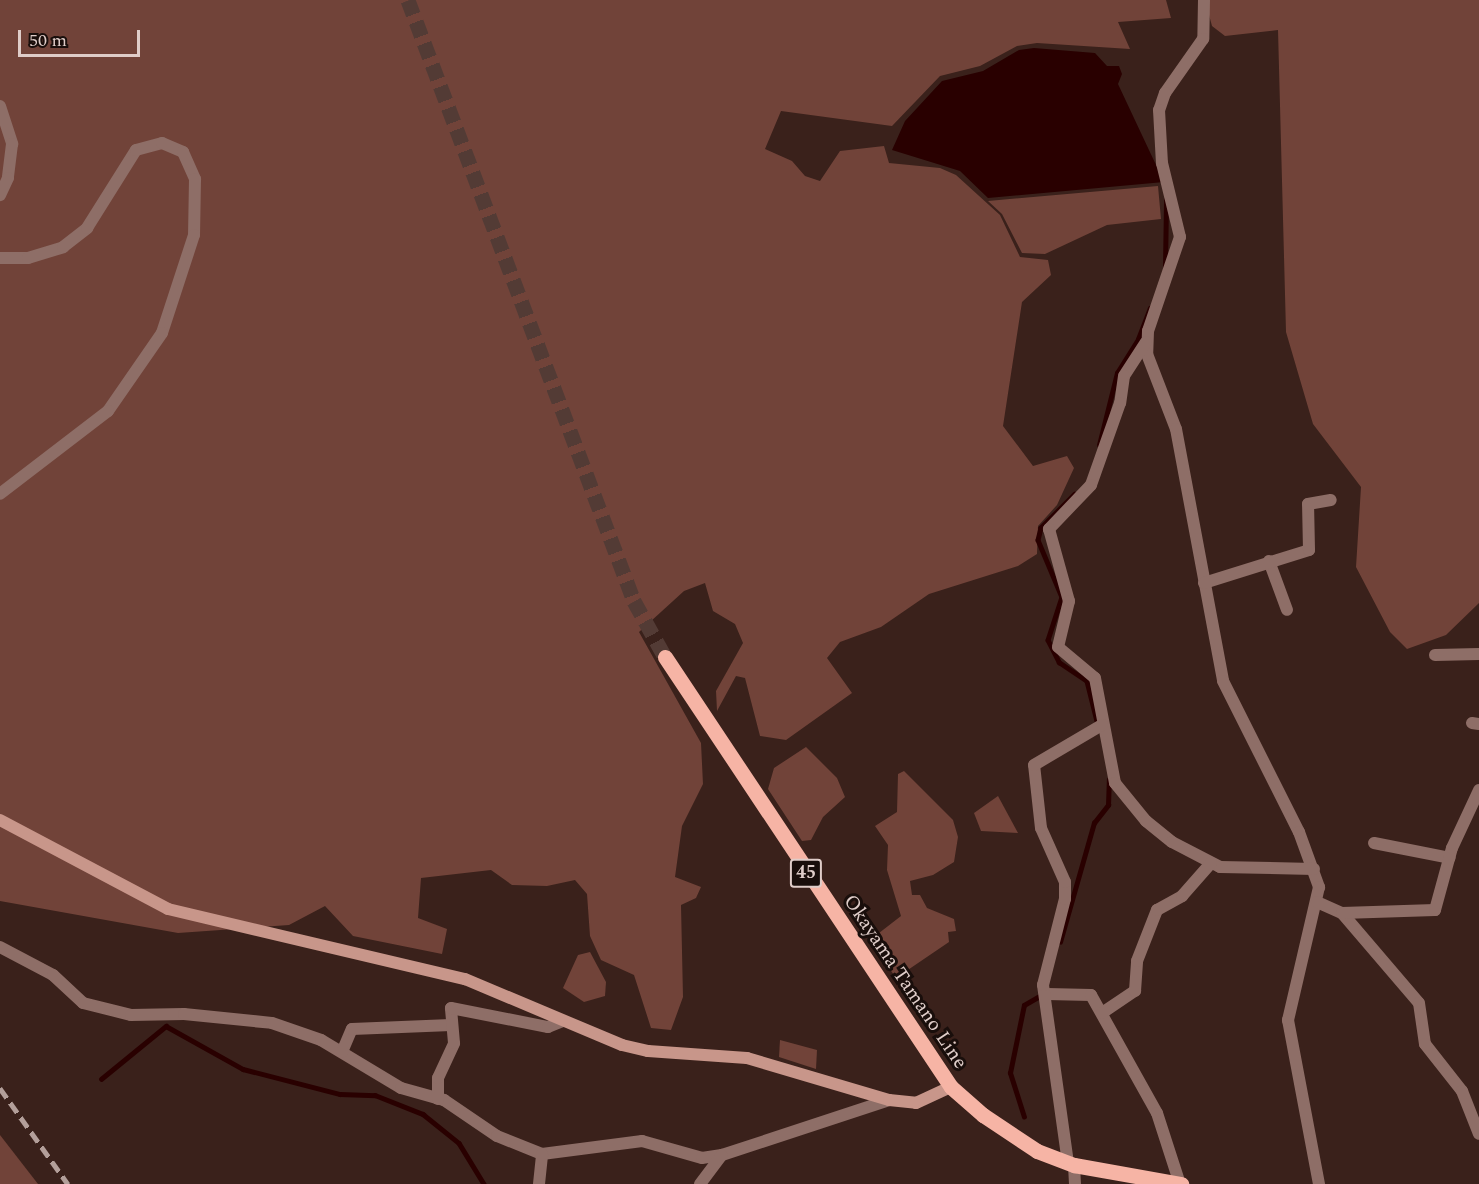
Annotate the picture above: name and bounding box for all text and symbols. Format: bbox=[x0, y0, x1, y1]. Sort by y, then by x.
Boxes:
scale bar bbox=[21, 18, 142, 56]
text: 50 m bbox=[29, 27, 67, 54]
road number: 45 bbox=[790, 858, 822, 888]
street label: Okayama Tamano Line bbox=[838, 890, 972, 1074]

